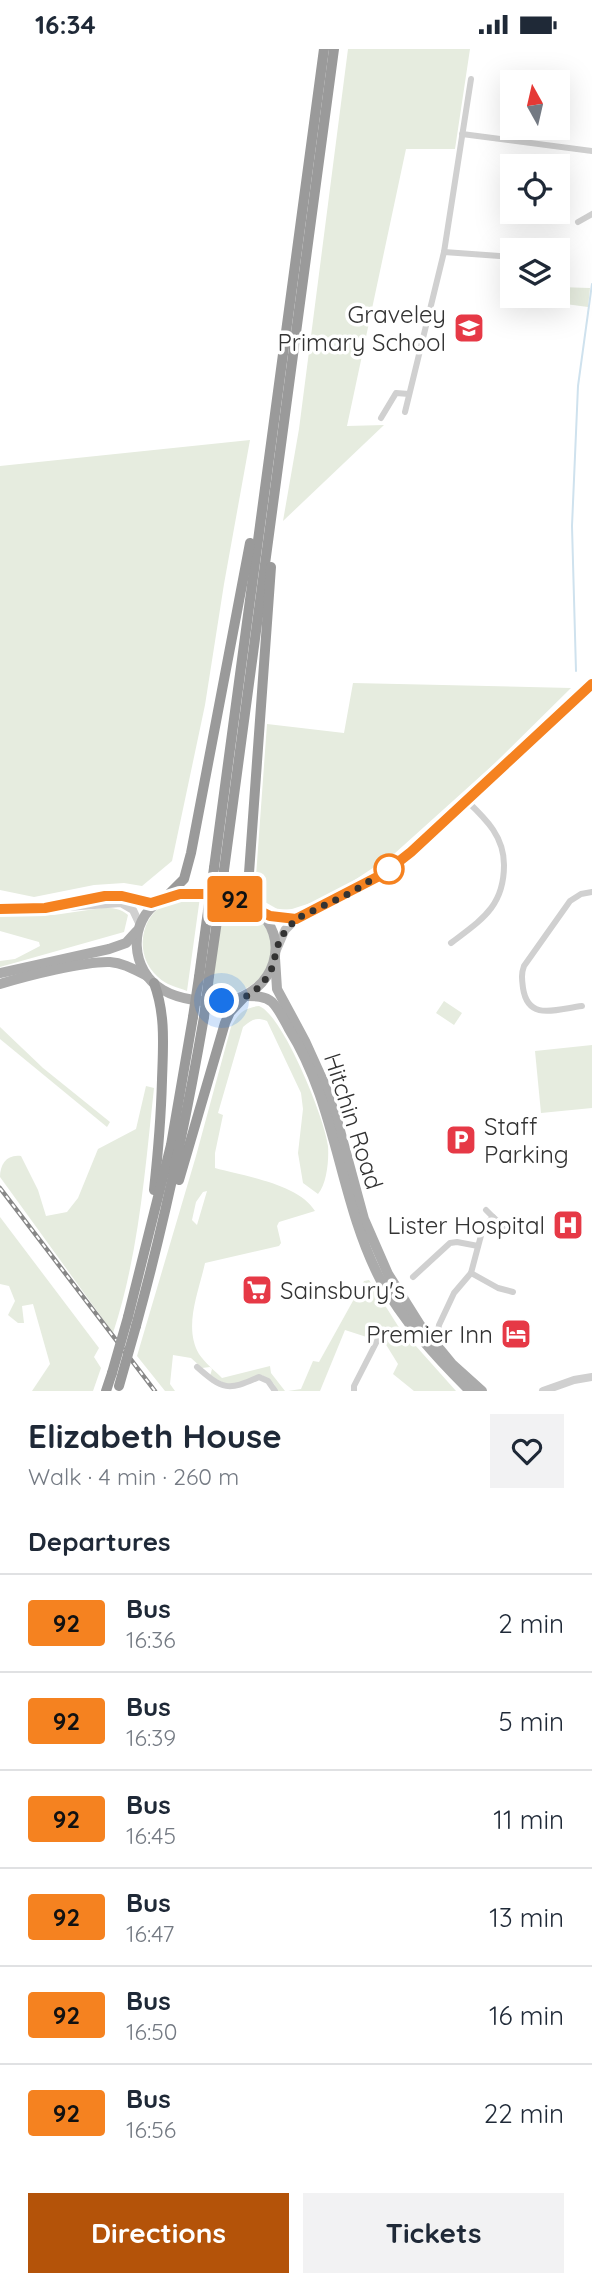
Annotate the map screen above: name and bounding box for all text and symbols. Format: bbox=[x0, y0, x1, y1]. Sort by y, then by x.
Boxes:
text: 16:34 bbox=[35, 8, 96, 41]
north arrow bbox=[500, 70, 570, 140]
map controls bbox=[500, 70, 570, 308]
button: locate bbox=[500, 154, 570, 224]
button: layers bbox=[500, 238, 570, 308]
place label: Graveley Primary School bbox=[277, 299, 446, 357]
school or university icon: Graveley Primary School bbox=[452, 311, 486, 345]
unlabelled marker bbox=[374, 854, 404, 884]
line badge: 92 bbox=[204, 876, 266, 922]
text: 92 bbox=[221, 884, 249, 914]
your location bbox=[204, 983, 239, 1018]
street label: Hitchin Road bbox=[318, 1049, 390, 1193]
place label: Staff Parking bbox=[484, 1111, 569, 1169]
parking icon: Staff Parking bbox=[444, 1123, 478, 1157]
hospital icon: Lister Hospital bbox=[551, 1208, 585, 1242]
place label: Lister Hospital bbox=[388, 1210, 545, 1240]
supermarket icon: Sainsbury's bbox=[240, 1273, 274, 1307]
place label: Sainsbury's bbox=[280, 1275, 405, 1305]
hotel icon: Premier Inn bbox=[499, 1317, 533, 1351]
place label: Premier Inn bbox=[366, 1319, 493, 1349]
button: heart bbox=[490, 1414, 564, 1488]
text: Elizabeth House bbox=[28, 1415, 282, 1456]
text: Walk · 4 min · 260 m bbox=[28, 1462, 239, 1491]
text: Departures bbox=[28, 1525, 171, 1558]
text: Bus bbox=[126, 1592, 171, 1625]
text: 2 min bbox=[498, 1607, 564, 1640]
text: 92 bbox=[53, 1608, 80, 1638]
text: 16:36 bbox=[126, 1625, 176, 1654]
text: Bus bbox=[126, 1690, 171, 1723]
text: 5 min bbox=[498, 1705, 564, 1738]
text: 92 bbox=[53, 1706, 80, 1736]
text: 16:39 bbox=[126, 1723, 176, 1752]
text: Bus bbox=[126, 1788, 171, 1821]
text: 11 min bbox=[493, 1803, 564, 1836]
text: 92 bbox=[53, 1804, 80, 1834]
text: 16:45 bbox=[126, 1821, 176, 1850]
text: Bus bbox=[126, 1886, 171, 1919]
text: 13 min bbox=[489, 1901, 564, 1934]
text: 92 bbox=[53, 1902, 80, 1932]
text: 16:47 bbox=[126, 1919, 174, 1948]
text: Bus bbox=[126, 1984, 171, 2017]
text: 16 min bbox=[489, 1999, 564, 2032]
text: 92 bbox=[53, 2000, 80, 2030]
text: 16:50 bbox=[126, 2017, 177, 2046]
text: Bus bbox=[126, 2082, 171, 2115]
text: 22 min bbox=[484, 2097, 564, 2130]
text: 92 bbox=[53, 2098, 80, 2128]
text: 16:56 bbox=[126, 2115, 176, 2144]
button: Directions bbox=[28, 2193, 289, 2273]
button: Tickets bbox=[303, 2193, 564, 2273]

